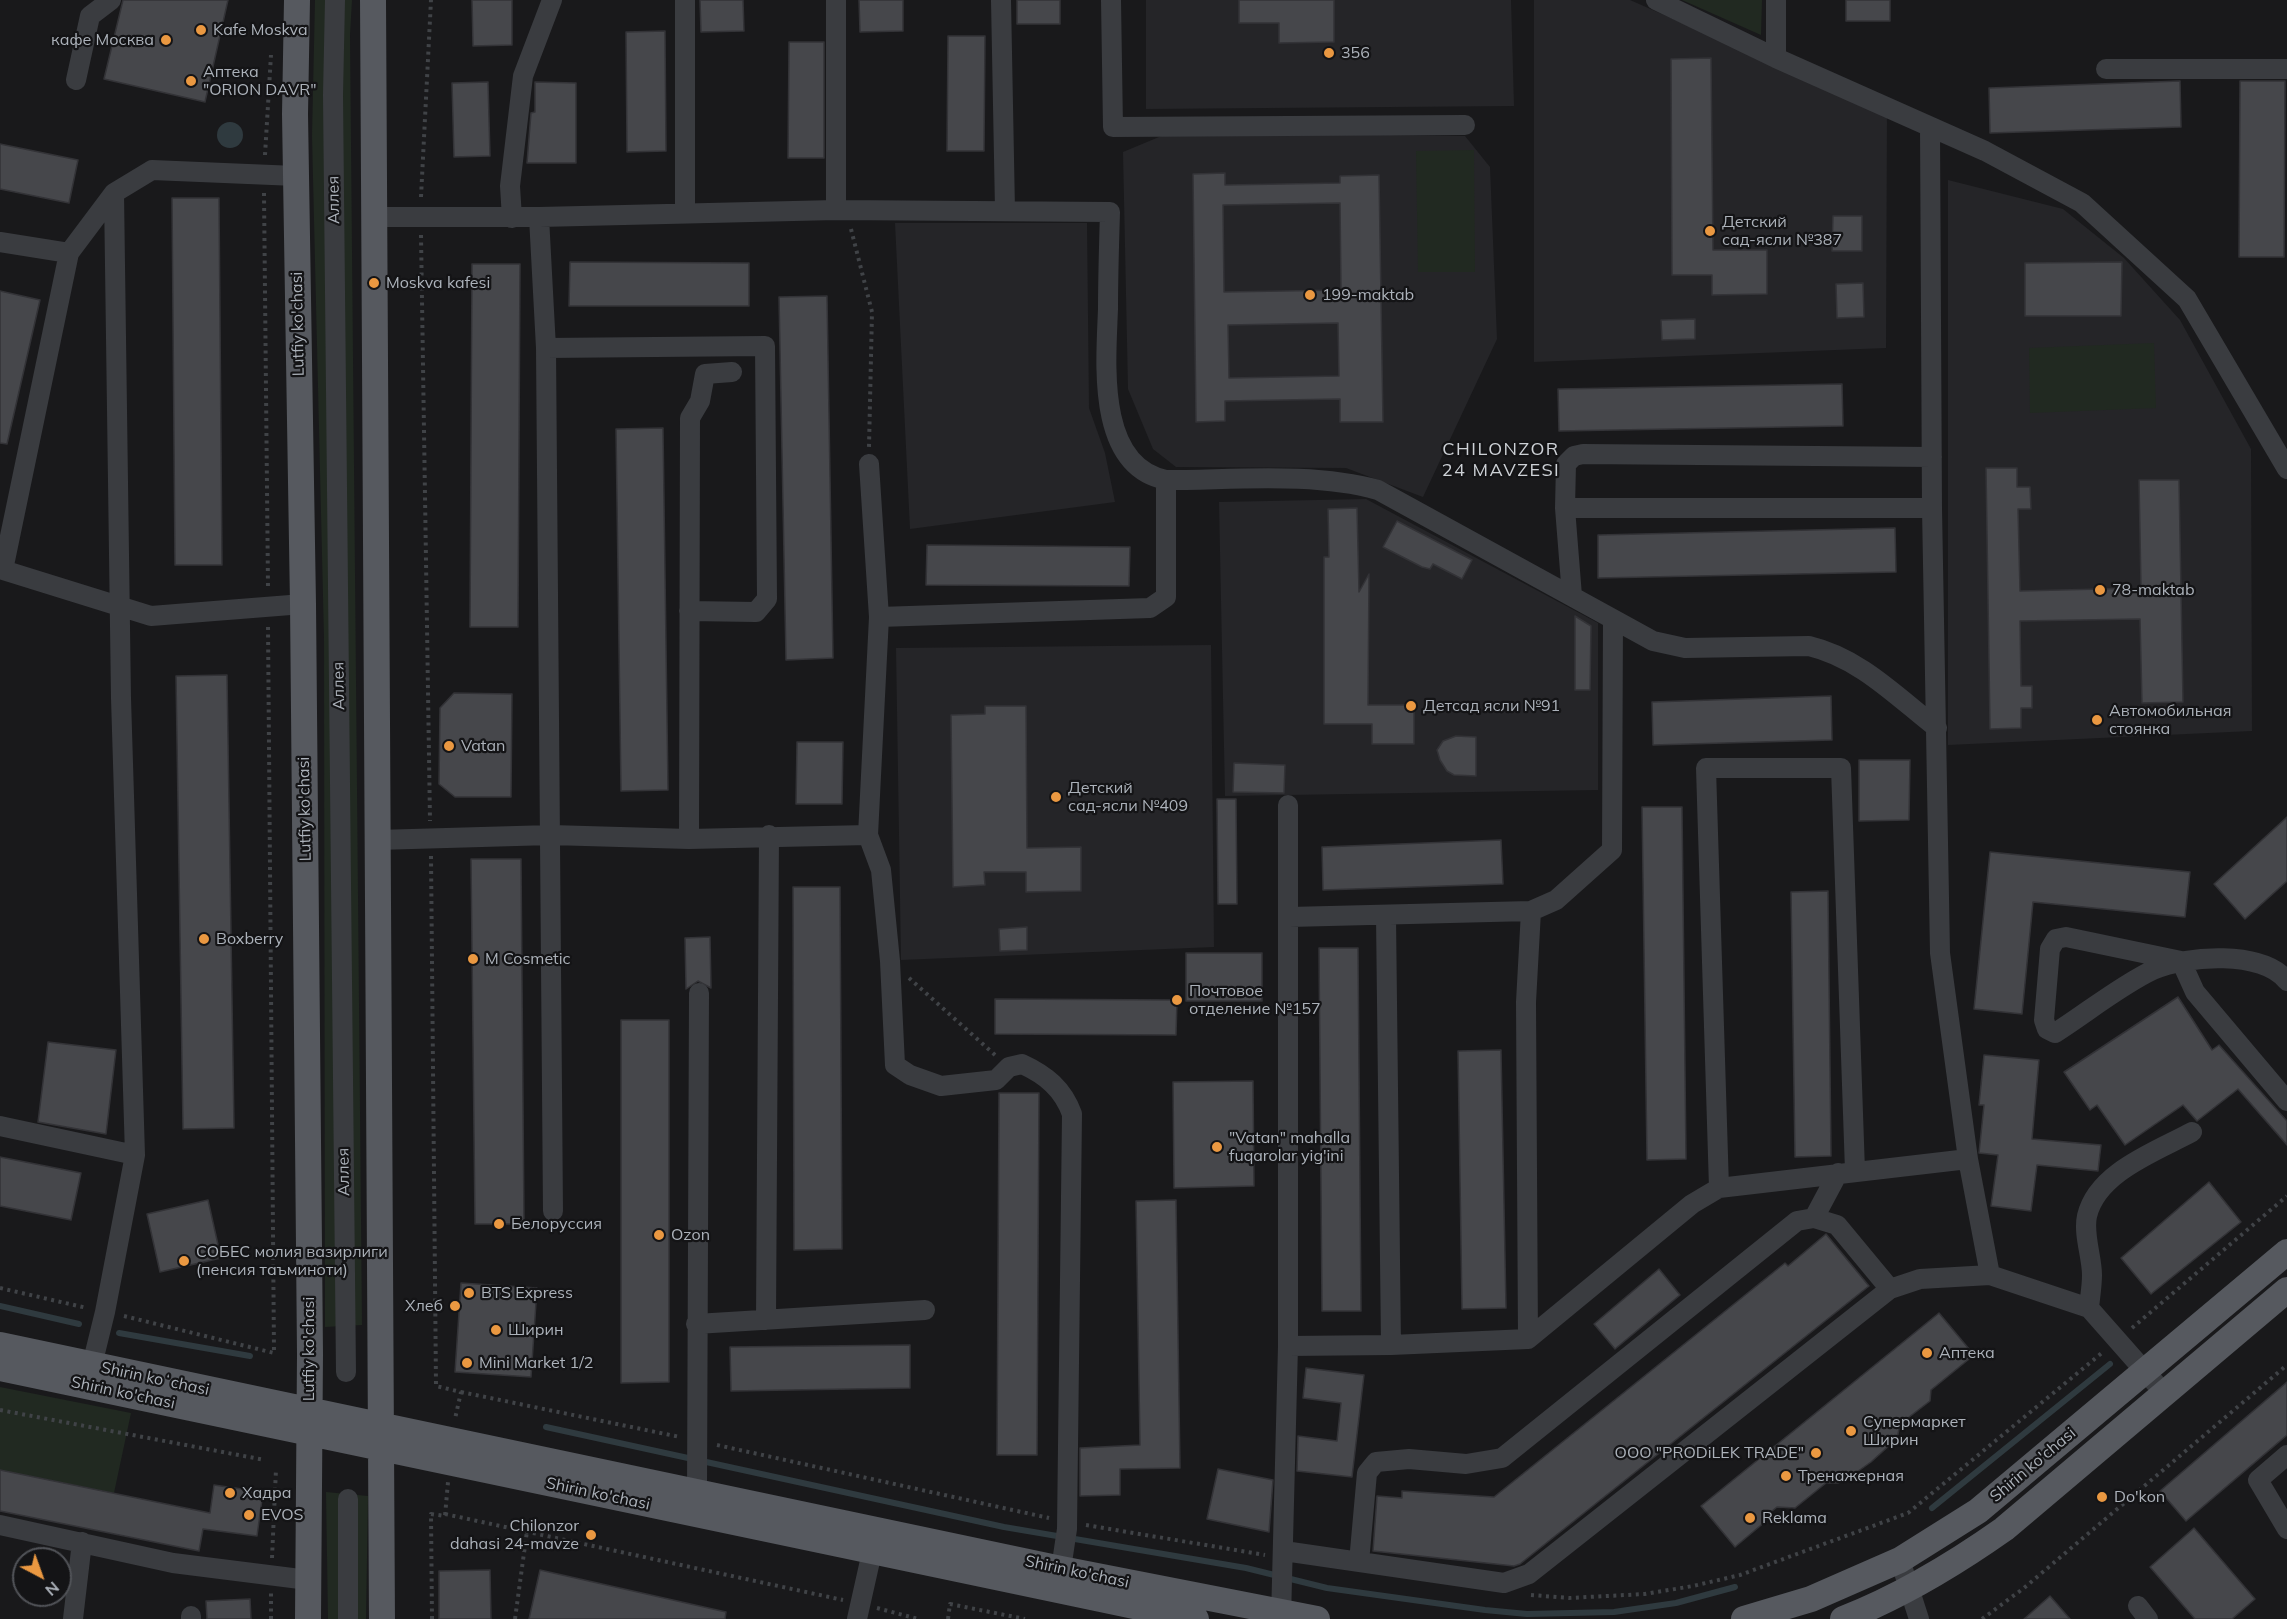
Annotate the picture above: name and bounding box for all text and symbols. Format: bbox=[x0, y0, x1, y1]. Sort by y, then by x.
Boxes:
place label: Kafe Moskva bbox=[213, 20, 308, 40]
marker: Kafe Moskva bbox=[194, 23, 208, 37]
place label: кафе Москва bbox=[51, 30, 154, 50]
marker: кафе Москва bbox=[159, 33, 173, 47]
place label: 356 bbox=[1341, 43, 1370, 63]
marker: 356 bbox=[1322, 46, 1336, 60]
place label: Аптека "ORION DAVR" bbox=[203, 62, 316, 100]
marker: Аптека "ORION DAVR" bbox=[184, 74, 198, 88]
street label: Аллея bbox=[324, 176, 344, 224]
place label: Детский сад-ясли №387 bbox=[1722, 212, 1842, 250]
marker: Детский сад-ясли №387 bbox=[1703, 224, 1717, 238]
street label: Lutfiy ko'chasi bbox=[287, 272, 309, 376]
place label: Moskva kafesi bbox=[386, 273, 490, 293]
marker: Moskva kafesi bbox=[367, 276, 381, 290]
place label: 199-maktab bbox=[1322, 285, 1414, 305]
marker: 199-maktab bbox=[1303, 288, 1317, 302]
district label: CHILONZOR 24 MAVZESI bbox=[1442, 439, 1560, 482]
place label: 78-maktab bbox=[2112, 580, 2195, 600]
marker: 78-maktab bbox=[2093, 583, 2107, 597]
street label: Аллея bbox=[329, 662, 349, 710]
place label: Детсад ясли №91 bbox=[1423, 696, 1560, 716]
marker: Детсад ясли №91 bbox=[1404, 699, 1418, 713]
place label: Автомобильная стоянка bbox=[2109, 701, 2232, 739]
marker: Автомобильная стоянка bbox=[2090, 713, 2104, 727]
place label: Vatan bbox=[461, 736, 505, 756]
marker: Vatan bbox=[442, 739, 456, 753]
street label: Lutfiy ko'chasi bbox=[294, 757, 316, 861]
place label: Детский сад-ясли №409 bbox=[1068, 778, 1188, 816]
marker: Детский сад-ясли №409 bbox=[1049, 790, 1063, 804]
place label: Boxberry bbox=[216, 929, 283, 949]
marker: Boxberry bbox=[197, 932, 211, 946]
place label: M Cosmetic bbox=[485, 949, 570, 969]
marker: M Cosmetic bbox=[466, 952, 480, 966]
place label: Почтовое отделение №157 bbox=[1189, 981, 1321, 1019]
marker: Почтовое отделение №157 bbox=[1170, 993, 1184, 1007]
place label: "Vatan" mahalla fuqarolar yig'ini bbox=[1229, 1128, 1350, 1166]
marker: "Vatan" mahalla fuqarolar yig'ini bbox=[1210, 1140, 1224, 1154]
street label: Аллея bbox=[334, 1148, 354, 1196]
place label: Белоруссия bbox=[511, 1214, 602, 1234]
marker: Белоруссия bbox=[492, 1217, 506, 1231]
place label: Ozon bbox=[671, 1225, 710, 1245]
marker: Ozon bbox=[652, 1228, 666, 1242]
place label: СОБЕС молия вазирлиги (пенсия таъминоти) bbox=[196, 1242, 388, 1280]
marker: СОБЕС молия вазирлиги (пенсия таъминоти) bbox=[177, 1254, 191, 1268]
place label: BTS Express bbox=[481, 1283, 573, 1303]
marker: BTS Express bbox=[462, 1286, 476, 1300]
place label: Хлеб bbox=[405, 1296, 443, 1316]
street label: Lutfiy ko'chasi bbox=[299, 1297, 319, 1401]
marker: Хлеб bbox=[448, 1299, 462, 1313]
place label: Ширин bbox=[508, 1320, 564, 1340]
marker: Ширин bbox=[489, 1323, 503, 1337]
place label: Аптека bbox=[1939, 1343, 1995, 1363]
marker: Аптека bbox=[1920, 1346, 1934, 1360]
place label: Mini Market 1/2 bbox=[479, 1353, 593, 1373]
marker: Mini Market 1/2 bbox=[460, 1356, 474, 1370]
street label: Shirin koʻchasi bbox=[99, 1358, 211, 1400]
street label: Shirin ko'chasi bbox=[69, 1373, 177, 1413]
place label: Супермаркет Ширин bbox=[1863, 1412, 1966, 1450]
marker: Супермаркет Ширин bbox=[1844, 1424, 1858, 1438]
street label: Shirin ko'chasi bbox=[1986, 1424, 2080, 1506]
place label: ООО "PRODiLEK TRADE" bbox=[1615, 1443, 1804, 1463]
marker: ООО "PRODiLEK TRADE" bbox=[1809, 1446, 1823, 1460]
place label: Тренажерная bbox=[1798, 1466, 1904, 1486]
marker: Тренажерная bbox=[1779, 1469, 1793, 1483]
street label: Shirin ko'chasi bbox=[544, 1474, 652, 1514]
place label: Хадра bbox=[242, 1483, 291, 1503]
marker: Хадра bbox=[223, 1486, 237, 1500]
place label: Do'kon bbox=[2114, 1487, 2165, 1507]
marker: Do'kon bbox=[2095, 1490, 2109, 1504]
place label: EVOS bbox=[261, 1505, 304, 1525]
marker: EVOS bbox=[242, 1508, 256, 1522]
place label: Reklama bbox=[1762, 1508, 1827, 1528]
marker: Reklama bbox=[1743, 1511, 1757, 1525]
place label: Chilonzor dahasi 24-mavze bbox=[450, 1516, 579, 1554]
marker: Chilonzor dahasi 24-mavze bbox=[584, 1528, 598, 1542]
north arrow bbox=[12, 1547, 72, 1607]
street label: Shirin ko'chasi bbox=[1023, 1552, 1131, 1592]
text: N bbox=[41, 1578, 64, 1601]

